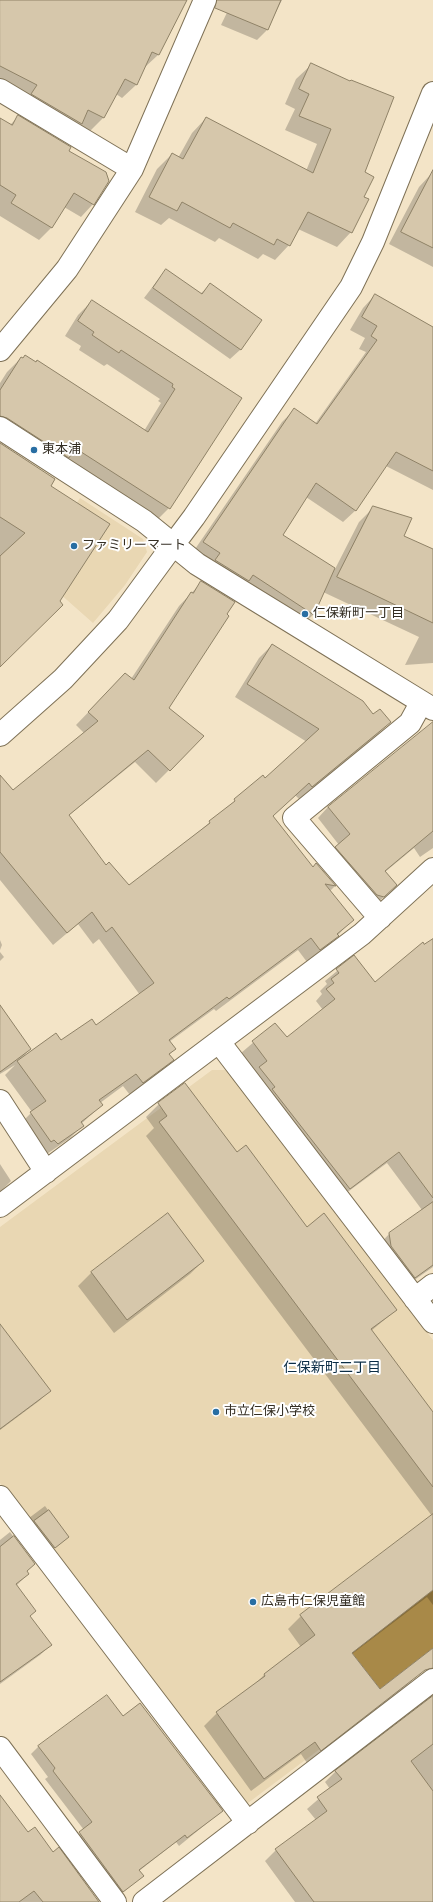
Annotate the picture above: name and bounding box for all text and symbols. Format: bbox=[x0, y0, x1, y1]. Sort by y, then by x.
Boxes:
place label: 東本浦 bbox=[42, 442, 81, 458]
marker: 東本浦 bbox=[29, 445, 39, 455]
place label: ファミリーマート bbox=[82, 538, 186, 554]
marker: ファミリーマート bbox=[69, 541, 79, 551]
place label: 仁保新町一丁目 bbox=[313, 606, 404, 622]
marker: 仁保新町一丁目 bbox=[300, 609, 310, 619]
district label: 仁保新町二丁目 bbox=[283, 1360, 381, 1376]
place label: 市立仁保小学校 bbox=[224, 1404, 315, 1420]
marker: 市立仁保小学校 bbox=[211, 1407, 221, 1417]
place label: 広島市仁保児童館 bbox=[261, 1594, 365, 1610]
marker: 広島市仁保児童館 bbox=[248, 1597, 258, 1607]

